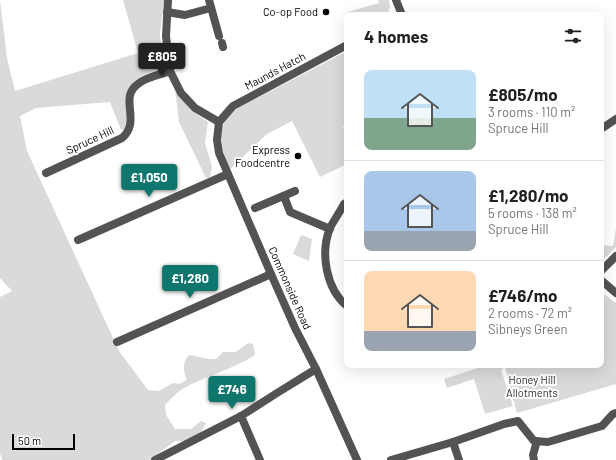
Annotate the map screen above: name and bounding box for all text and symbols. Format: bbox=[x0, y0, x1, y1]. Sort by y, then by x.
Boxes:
place label: Co-op Food bbox=[263, 5, 318, 18]
marker: Co-op Food bbox=[321, 7, 331, 17]
icon: filters bbox=[562, 25, 584, 47]
text: 4 homes bbox=[364, 26, 428, 46]
pin: £805 bbox=[138, 43, 186, 77]
text: £805 bbox=[147, 48, 177, 64]
street label: Maunds Hatch bbox=[242, 49, 307, 92]
text: £805/mo bbox=[488, 84, 558, 104]
icon: home bbox=[396, 86, 444, 134]
text: 3 rooms · 110 m² bbox=[488, 104, 575, 120]
text: Spruce Hill bbox=[488, 120, 549, 136]
street label: Spruce Hill bbox=[64, 123, 116, 156]
place label: Express Foodcentre bbox=[235, 143, 290, 169]
marker: Express Foodcentre bbox=[293, 151, 303, 161]
pin: £1,050 bbox=[116, 164, 182, 198]
text: £1,050 bbox=[130, 169, 168, 185]
text: £1,280/mo bbox=[488, 185, 569, 205]
icon: home bbox=[396, 187, 444, 235]
text: 5 rooms · 138 m² bbox=[488, 205, 577, 221]
text: Spruce Hill bbox=[488, 221, 549, 237]
street label: Commonside Road bbox=[266, 244, 315, 331]
pin: £1,280 bbox=[157, 265, 223, 299]
text: £1,280 bbox=[171, 270, 209, 286]
text: £746/mo bbox=[488, 285, 557, 305]
icon: home bbox=[396, 287, 444, 335]
text: 2 rooms · 72 m² bbox=[488, 305, 572, 321]
text: Sibneys Green bbox=[488, 321, 568, 337]
park label: Honey Hill Allotments bbox=[506, 373, 558, 399]
pin: £746 bbox=[208, 376, 256, 410]
text: £746 bbox=[217, 381, 247, 397]
scale bar bbox=[12, 432, 75, 451]
text: 50 m bbox=[18, 434, 41, 447]

